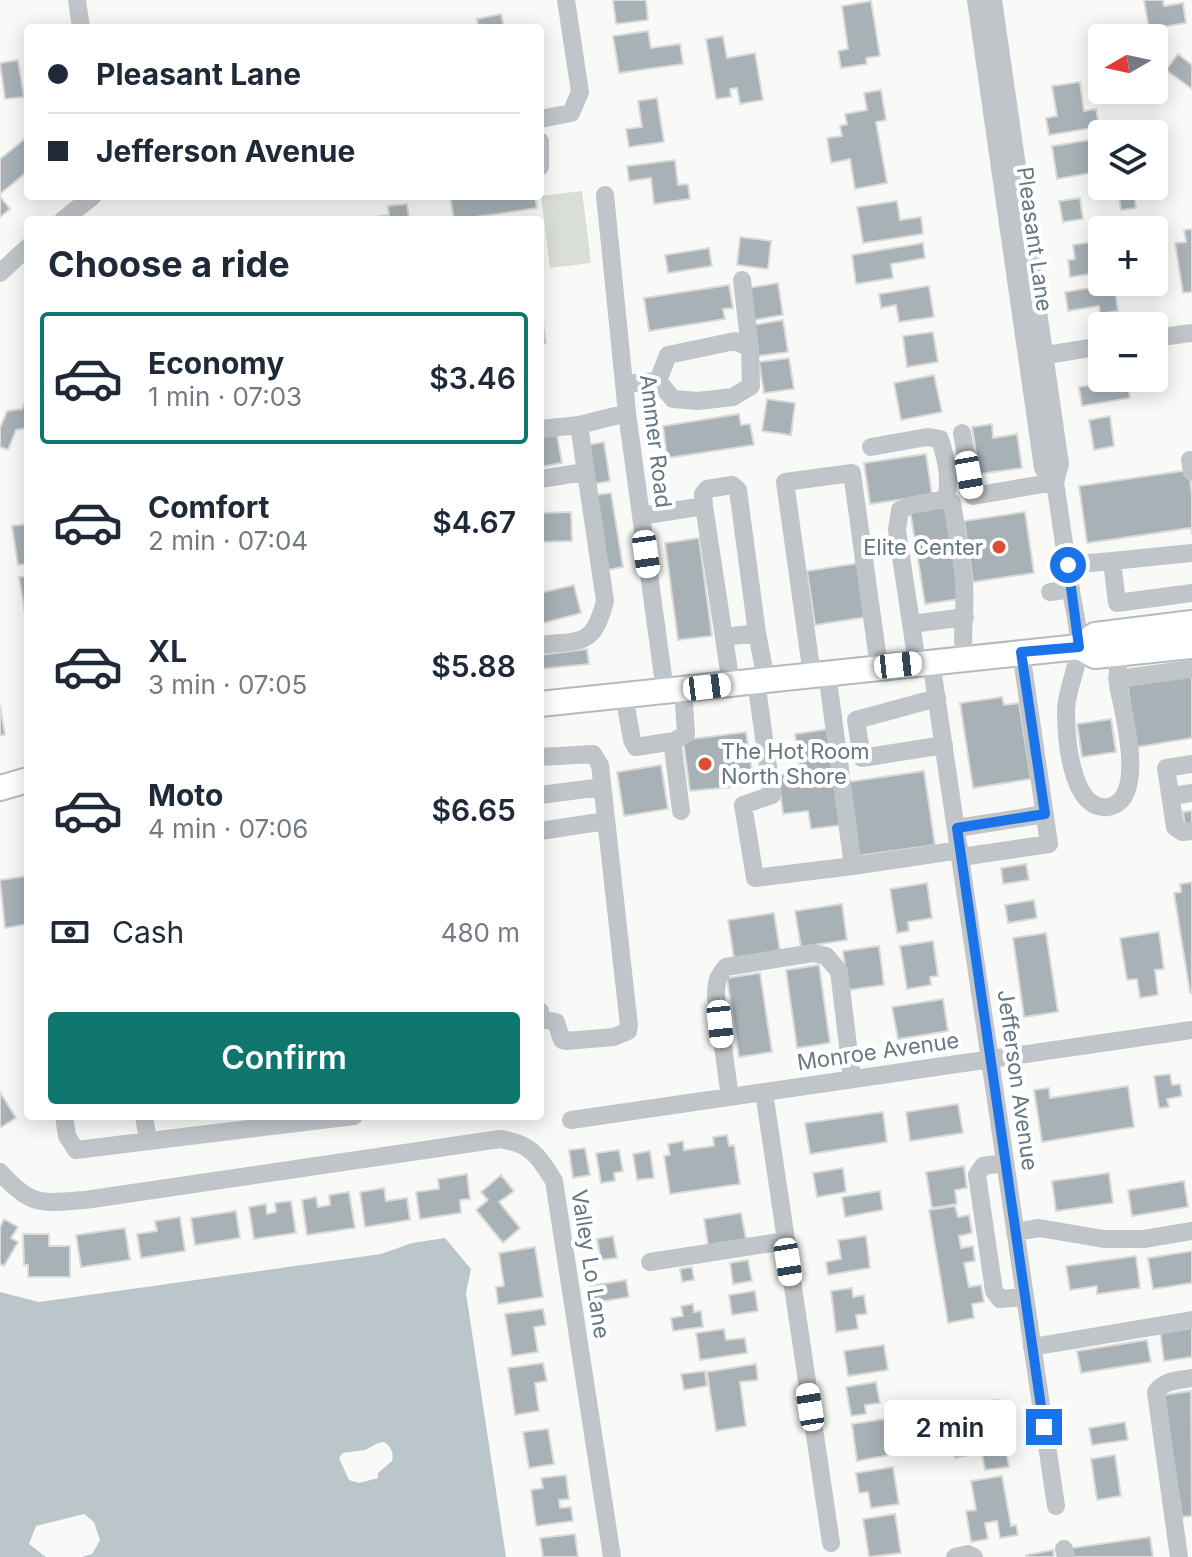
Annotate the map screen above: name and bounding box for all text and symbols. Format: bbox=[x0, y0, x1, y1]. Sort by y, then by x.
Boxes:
north arrow bbox=[1088, 24, 1168, 104]
map controls bbox=[1088, 24, 1168, 392]
text: Pleasant Lane bbox=[96, 56, 301, 92]
button: layers bbox=[1088, 120, 1168, 200]
text: Jefferson Avenue bbox=[96, 133, 355, 169]
street label: Pleasant Lane bbox=[1012, 165, 1058, 313]
button: + bbox=[1088, 216, 1168, 296]
text: Choose a ride bbox=[48, 242, 290, 286]
button: − bbox=[1088, 312, 1168, 392]
icon: car bbox=[52, 342, 124, 414]
text: Economy bbox=[148, 345, 284, 381]
text: $3.46 bbox=[429, 360, 516, 396]
street label: Ammer Road bbox=[635, 373, 677, 509]
text: 1 min · 07:03 bbox=[148, 381, 302, 412]
car bbox=[953, 449, 985, 501]
icon: car bbox=[52, 486, 124, 558]
text: Comfort bbox=[148, 489, 269, 525]
text: $4.67 bbox=[432, 504, 516, 540]
text: 2 min · 07:04 bbox=[148, 525, 308, 556]
car bbox=[631, 529, 661, 579]
place label: Elite Center bbox=[863, 534, 983, 560]
marker: Elite Center bbox=[990, 538, 1008, 556]
route start bbox=[1050, 547, 1086, 583]
icon: car bbox=[52, 630, 124, 702]
text: XL bbox=[148, 633, 187, 669]
text: $5.88 bbox=[431, 648, 516, 684]
car bbox=[873, 651, 923, 679]
text: 3 min · 07:05 bbox=[148, 669, 307, 700]
car bbox=[682, 672, 732, 702]
place label: The Hot Room North Shore bbox=[721, 738, 870, 789]
marker: The Hot Room North Shore bbox=[696, 755, 714, 773]
icon: car bbox=[52, 774, 124, 846]
text: Moto bbox=[148, 777, 223, 813]
text: $6.65 bbox=[431, 792, 516, 828]
text: 4 min · 07:06 bbox=[148, 813, 308, 844]
icon: cash bbox=[48, 910, 92, 954]
text: Cash bbox=[112, 914, 184, 950]
text: 480 m bbox=[441, 917, 520, 948]
street label: Jefferson Avenue bbox=[992, 988, 1044, 1172]
car bbox=[706, 999, 734, 1049]
button: Confirm bbox=[48, 1012, 520, 1104]
street label: Monroe Avenue bbox=[795, 1027, 961, 1075]
street label: Valley Lo Lane bbox=[566, 1188, 616, 1340]
car bbox=[772, 1236, 804, 1288]
car bbox=[794, 1381, 826, 1433]
callout: 2 min bbox=[884, 1399, 1016, 1455]
route end bbox=[1026, 1409, 1062, 1445]
text: 2 min bbox=[916, 1412, 984, 1443]

